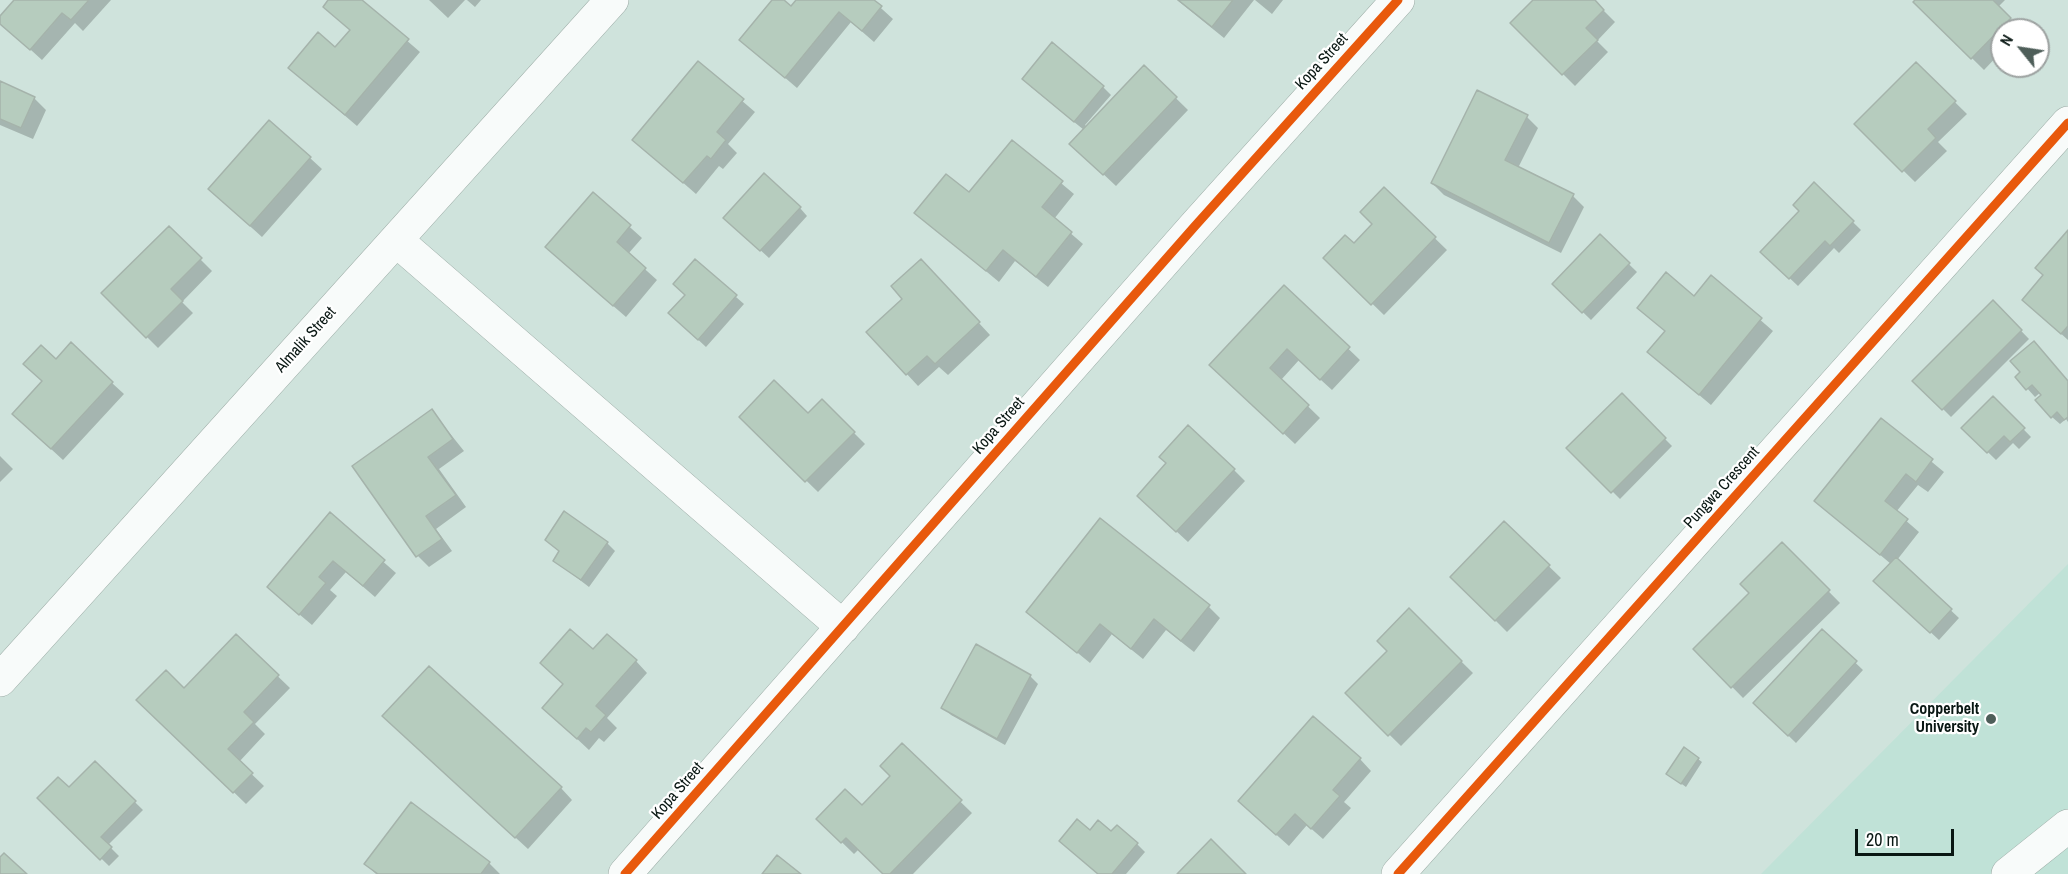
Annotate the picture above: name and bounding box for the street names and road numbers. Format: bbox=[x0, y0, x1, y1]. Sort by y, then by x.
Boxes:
street label: Kopa Street bbox=[1292, 30, 1352, 94]
street label: Almalik Street bbox=[272, 303, 340, 377]
street label: Kopa Street bbox=[969, 394, 1029, 458]
street label: Pungwa Crescent bbox=[1680, 443, 1764, 533]
street label: Kopa Street bbox=[648, 759, 708, 823]

